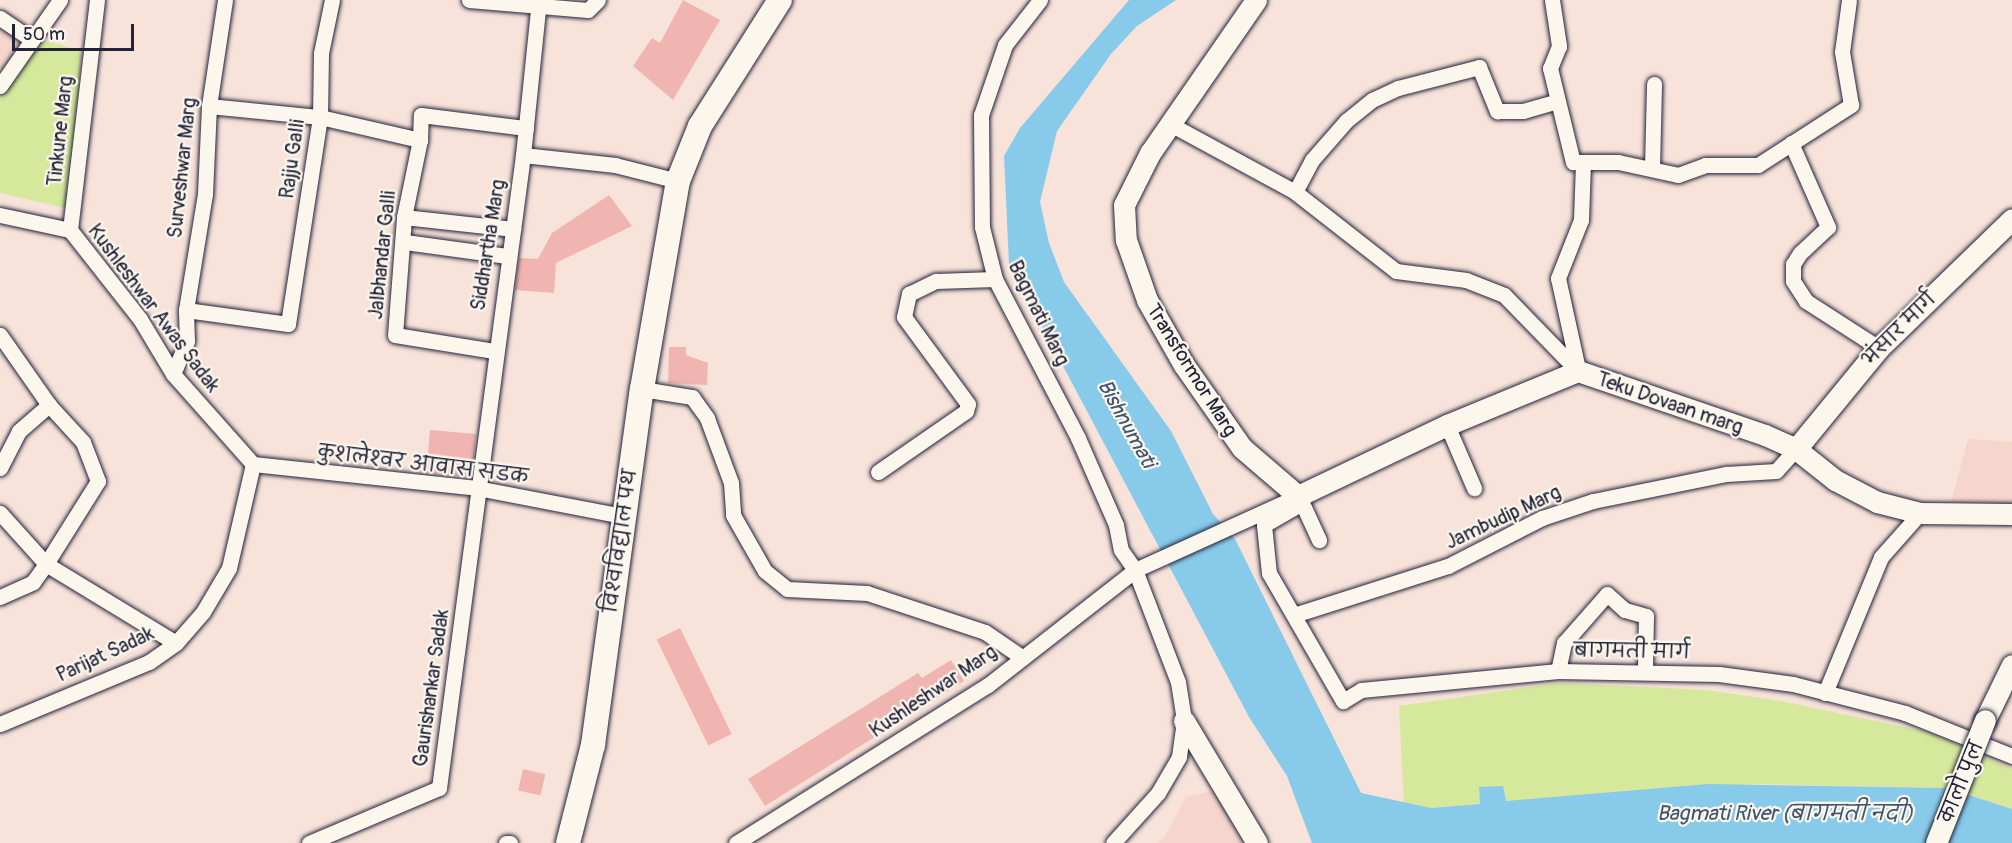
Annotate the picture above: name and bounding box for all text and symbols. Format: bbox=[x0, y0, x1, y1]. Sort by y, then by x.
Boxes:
scale bar bbox=[15, 12, 136, 50]
text: 50 m bbox=[23, 23, 65, 46]
street label: Tinkune Marg bbox=[42, 75, 78, 187]
street label: Surveshwar Marg bbox=[163, 97, 201, 239]
street label: Rajju Galli bbox=[275, 118, 309, 200]
street label: Siddhartha Marg bbox=[466, 178, 510, 312]
street label: Jalbhandar Galli bbox=[363, 190, 401, 320]
street label: Kushleshwar Awas Sadak bbox=[83, 219, 225, 397]
street label: Bagmati Marg bbox=[1003, 257, 1075, 369]
street label: भंसार मार्ग bbox=[1857, 287, 1941, 371]
street label: Transformor Marg bbox=[1142, 299, 1242, 441]
street label: Teku Dovaan marg bbox=[1594, 367, 1746, 439]
water label: Bishnumati bbox=[1092, 376, 1160, 472]
street label: कुशलेश्वर आवास सडक bbox=[316, 439, 530, 489]
street label: विश्वविद्याल पथ bbox=[598, 468, 642, 614]
street label: Jambudip Marg bbox=[1441, 480, 1565, 554]
street label: Gaurishankar Sadak bbox=[408, 608, 454, 768]
street label: Parijat Sadak bbox=[52, 621, 158, 687]
street label: बागमती मार्ग bbox=[1574, 638, 1690, 664]
street label: Kushleshwar Marg bbox=[865, 640, 1001, 742]
street label: कालो पुल bbox=[1934, 738, 1988, 826]
water label: Bagmati River (बागमती नदी) bbox=[1657, 801, 1913, 827]

